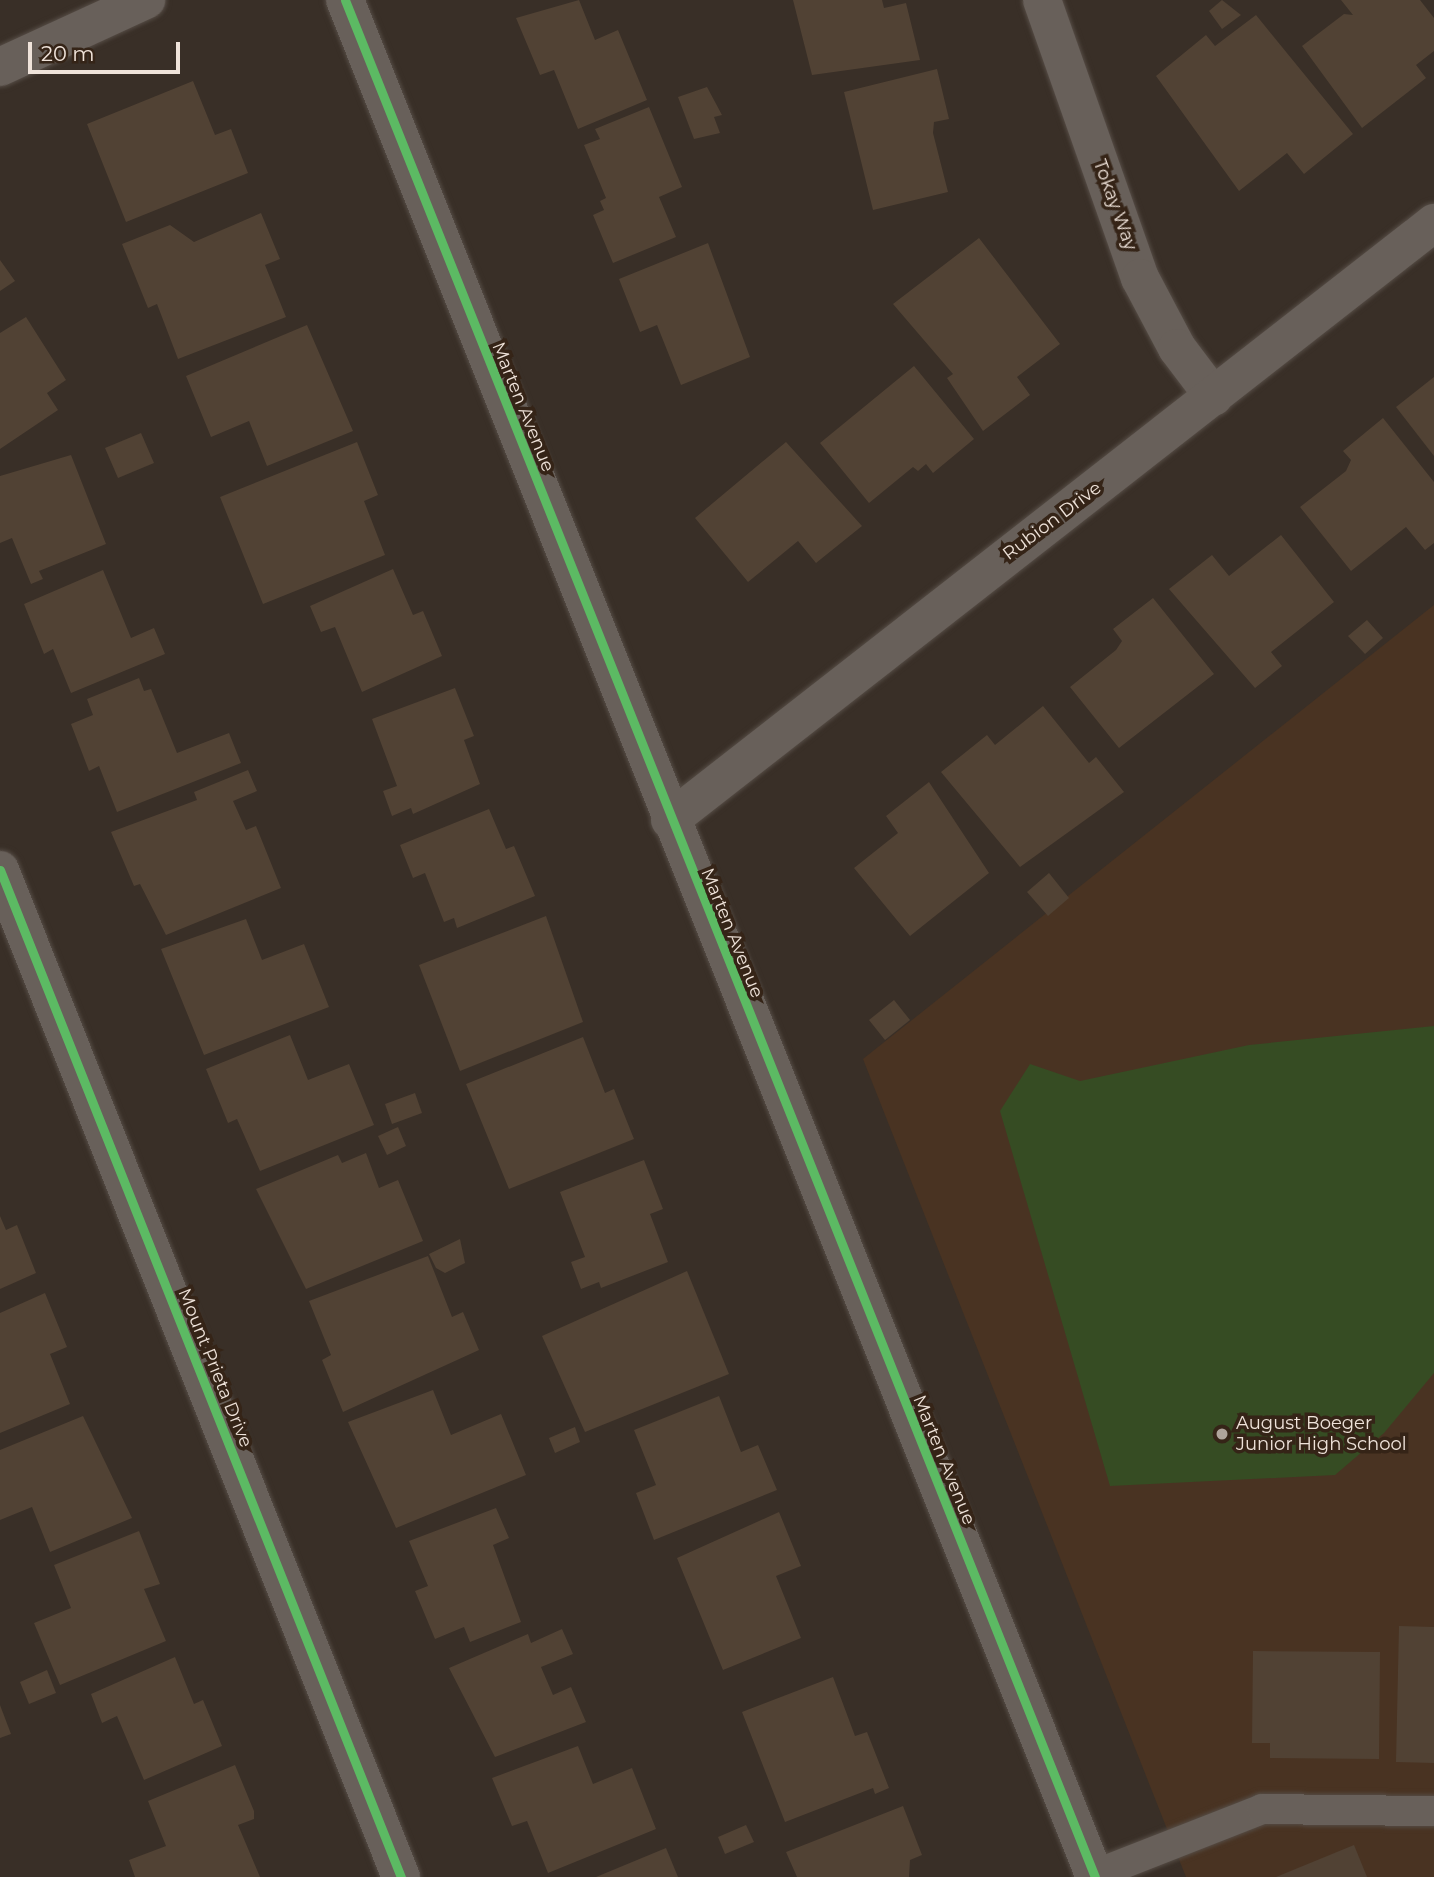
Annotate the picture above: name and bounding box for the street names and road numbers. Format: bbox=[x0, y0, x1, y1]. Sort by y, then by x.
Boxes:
street label: Tokay Way bbox=[1089, 157, 1141, 253]
street label: Marten Avenue bbox=[487, 339, 559, 475]
street label: Rubion Drive bbox=[999, 477, 1105, 565]
street label: Marten Avenue bbox=[696, 865, 768, 1001]
street label: Mount Prieta Drive bbox=[173, 1285, 257, 1451]
street label: Marten Avenue bbox=[908, 1392, 980, 1528]

